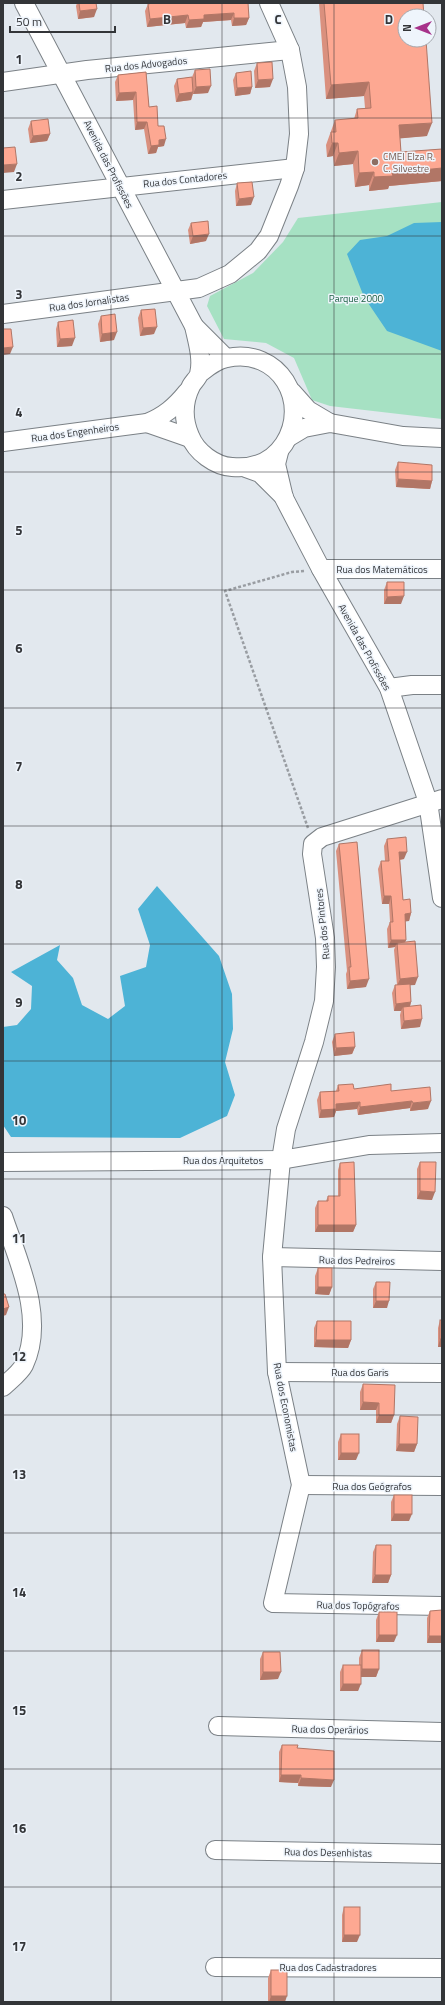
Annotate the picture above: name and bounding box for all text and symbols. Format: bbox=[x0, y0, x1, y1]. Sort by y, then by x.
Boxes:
scale bar bbox=[10, 8, 115, 34]
north arrow bbox=[397, 8, 437, 48]
text: B bbox=[163, 9, 171, 29]
text: C bbox=[274, 9, 282, 29]
text: D bbox=[385, 9, 393, 29]
text: 50 m bbox=[16, 12, 42, 31]
text: N bbox=[399, 24, 415, 32]
text: 1 bbox=[15, 49, 23, 69]
street label: Rua dos Advogados bbox=[104, 53, 188, 76]
street label: Avenida das Profissões bbox=[80, 118, 137, 211]
place label: CMEI Elza R. C. Silvestre bbox=[383, 149, 435, 176]
marker: CMEI Elza R. C. Silvestre bbox=[370, 157, 380, 167]
text: 2 bbox=[15, 166, 23, 186]
street label: Rua dos Contadores bbox=[142, 168, 228, 191]
text: 3 bbox=[15, 284, 23, 304]
street label: Rua dos Jornalistas bbox=[48, 289, 130, 316]
park label: Parque 2000 bbox=[329, 291, 384, 306]
text: 4 bbox=[15, 402, 23, 422]
street label: Rua dos Engenheiros bbox=[30, 419, 120, 446]
text: 5 bbox=[15, 520, 23, 540]
street label: Rua dos Matemáticos bbox=[336, 562, 428, 577]
street label: Avenida das Profissões bbox=[334, 601, 395, 694]
text: 6 bbox=[15, 638, 23, 658]
text: 7 bbox=[15, 756, 23, 776]
text: 8 bbox=[15, 874, 23, 894]
street label: Rua dos Pintores bbox=[311, 887, 334, 960]
text: 9 bbox=[15, 992, 23, 1012]
text: 10 bbox=[12, 1110, 26, 1130]
street label: Rua dos Arquitetos bbox=[183, 1153, 263, 1168]
text: 11 bbox=[12, 1228, 26, 1248]
street label: Rua dos Pedreiros bbox=[319, 1252, 396, 1269]
text: 12 bbox=[12, 1346, 26, 1366]
street label: Rua dos Economistas bbox=[270, 1361, 302, 1453]
street label: Rua dos Garis bbox=[331, 1365, 389, 1380]
text: 13 bbox=[12, 1464, 26, 1484]
street label: Rua dos Geógrafos bbox=[332, 1479, 412, 1494]
text: 14 bbox=[12, 1582, 26, 1602]
street label: Rua dos Topógrafos bbox=[316, 1597, 400, 1614]
text: 15 bbox=[12, 1700, 26, 1720]
street label: Rua dos Operários bbox=[291, 1721, 369, 1738]
text: 16 bbox=[12, 1818, 26, 1838]
street label: Rua dos Desenhistas bbox=[284, 1844, 372, 1861]
text: 17 bbox=[12, 1936, 26, 1956]
street label: Rua dos Cadastradores bbox=[279, 1960, 377, 1975]

